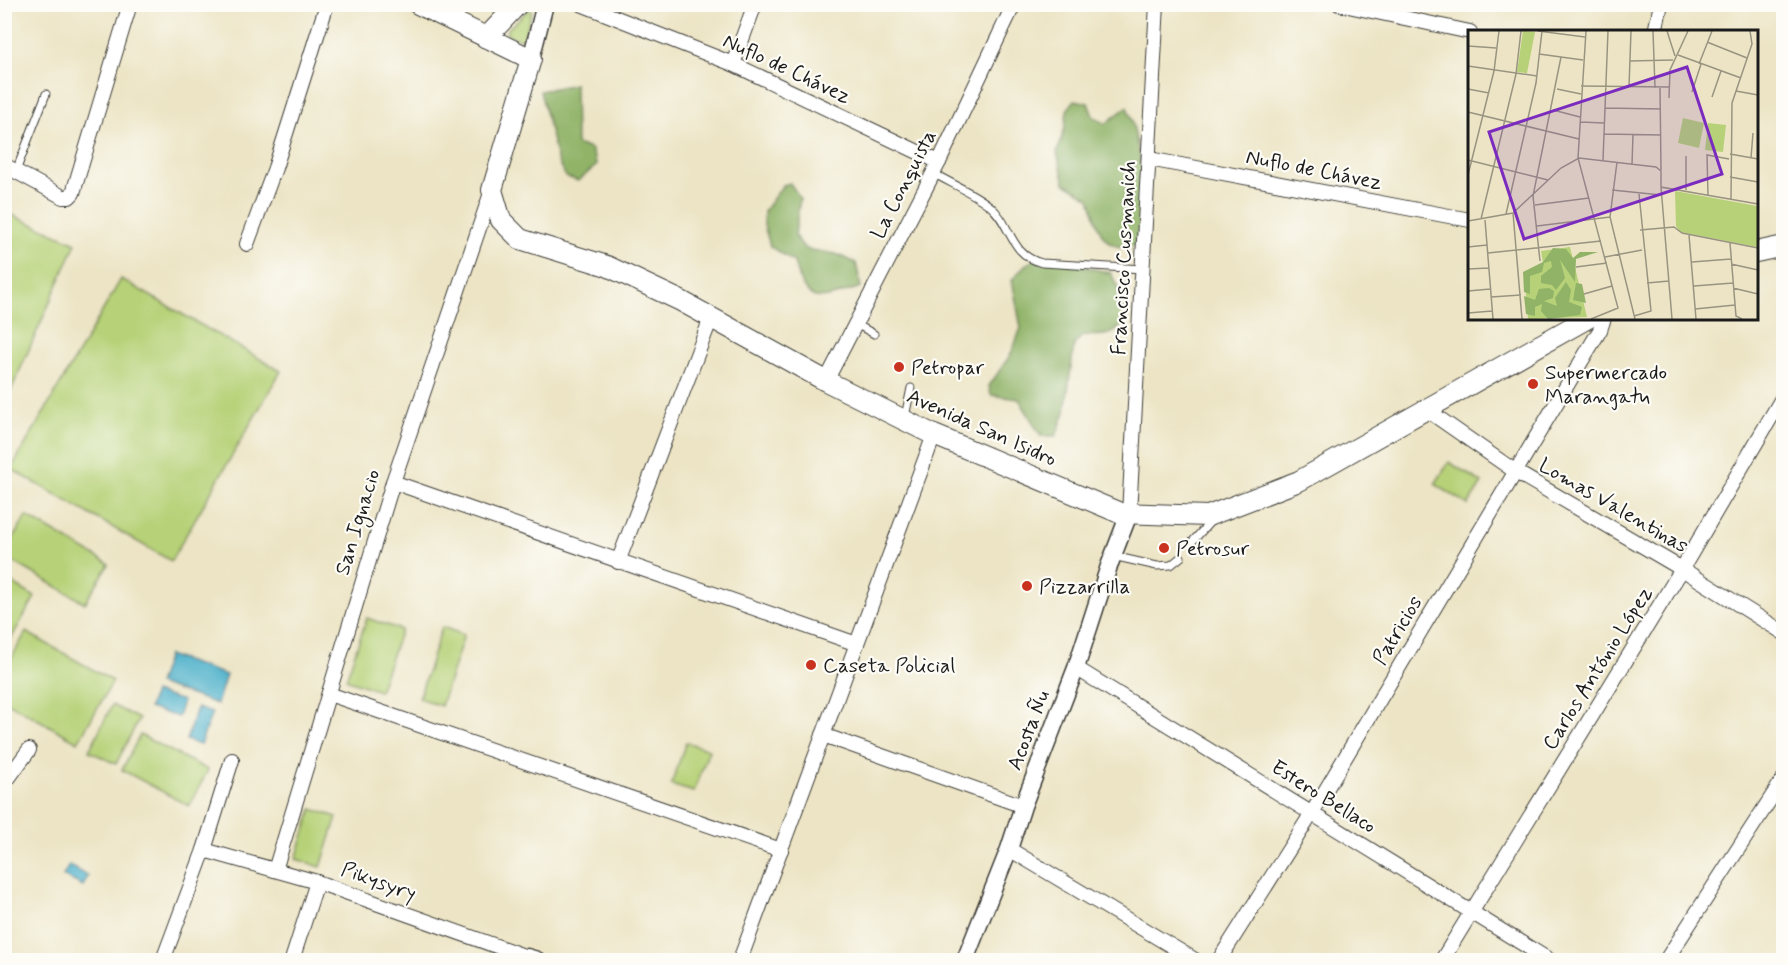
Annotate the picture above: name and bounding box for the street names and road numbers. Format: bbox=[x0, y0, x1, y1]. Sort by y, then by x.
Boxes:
street label: Nuflo de Chávez bbox=[718, 27, 855, 111]
street label: La Conquista bbox=[864, 125, 943, 244]
street label: Nuflo de Chávez bbox=[1243, 143, 1384, 197]
street label: Francisco Cusmanich bbox=[1105, 160, 1143, 356]
street label: Avenida San Isidro bbox=[902, 382, 1061, 473]
street label: Lomas Valentinas bbox=[1534, 452, 1693, 560]
street label: San Ignacio bbox=[329, 466, 388, 579]
street label: Carlos António López bbox=[1536, 581, 1659, 756]
street label: Patricios bbox=[1366, 591, 1429, 670]
street label: Acosta Ñu bbox=[1001, 686, 1057, 774]
street label: Estero Bellaco bbox=[1266, 753, 1381, 840]
street label: Pikysyry bbox=[337, 855, 420, 908]

